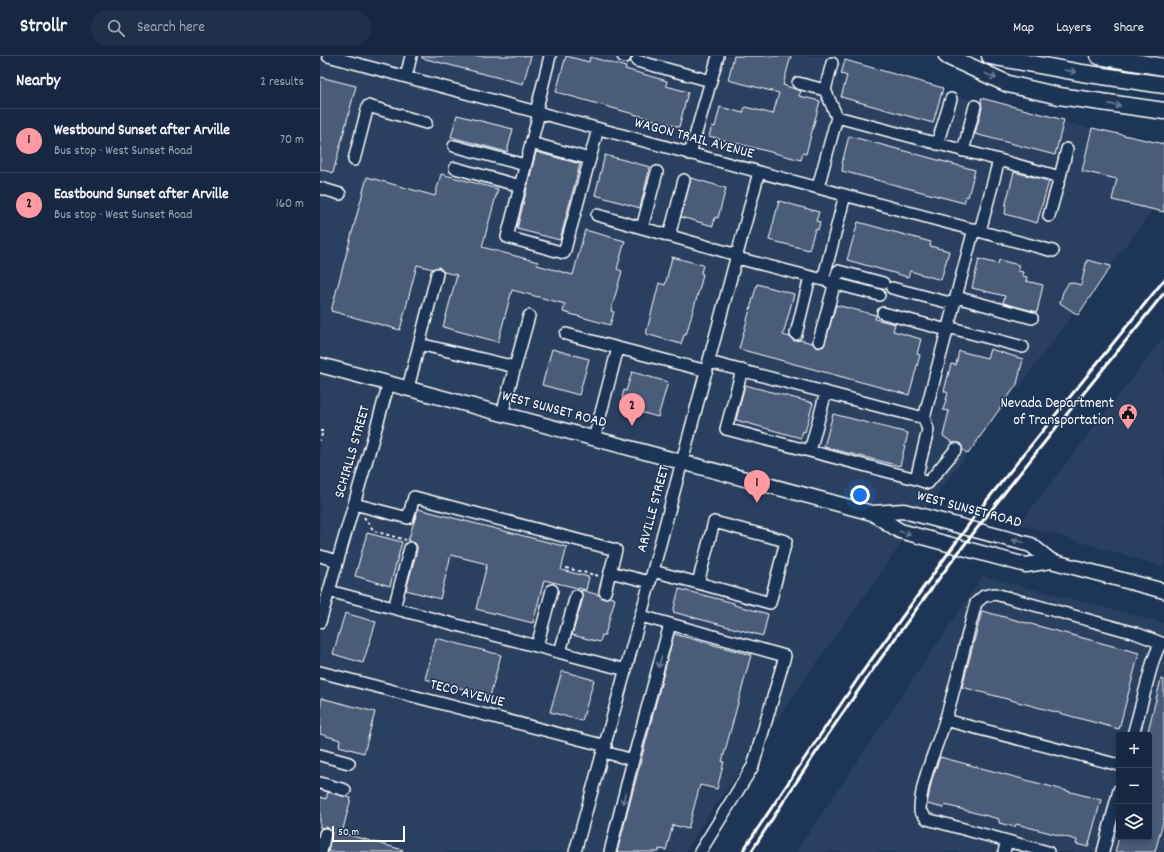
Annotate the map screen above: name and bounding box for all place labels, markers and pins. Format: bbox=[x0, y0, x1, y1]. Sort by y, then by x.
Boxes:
pin: 2 bbox=[619, 393, 645, 426]
place label: Nevada Department of Transportation bbox=[1000, 393, 1114, 432]
public building icon: Nevada Department of Transportation bbox=[1117, 402, 1139, 430]
pin: 1 bbox=[744, 470, 770, 503]

